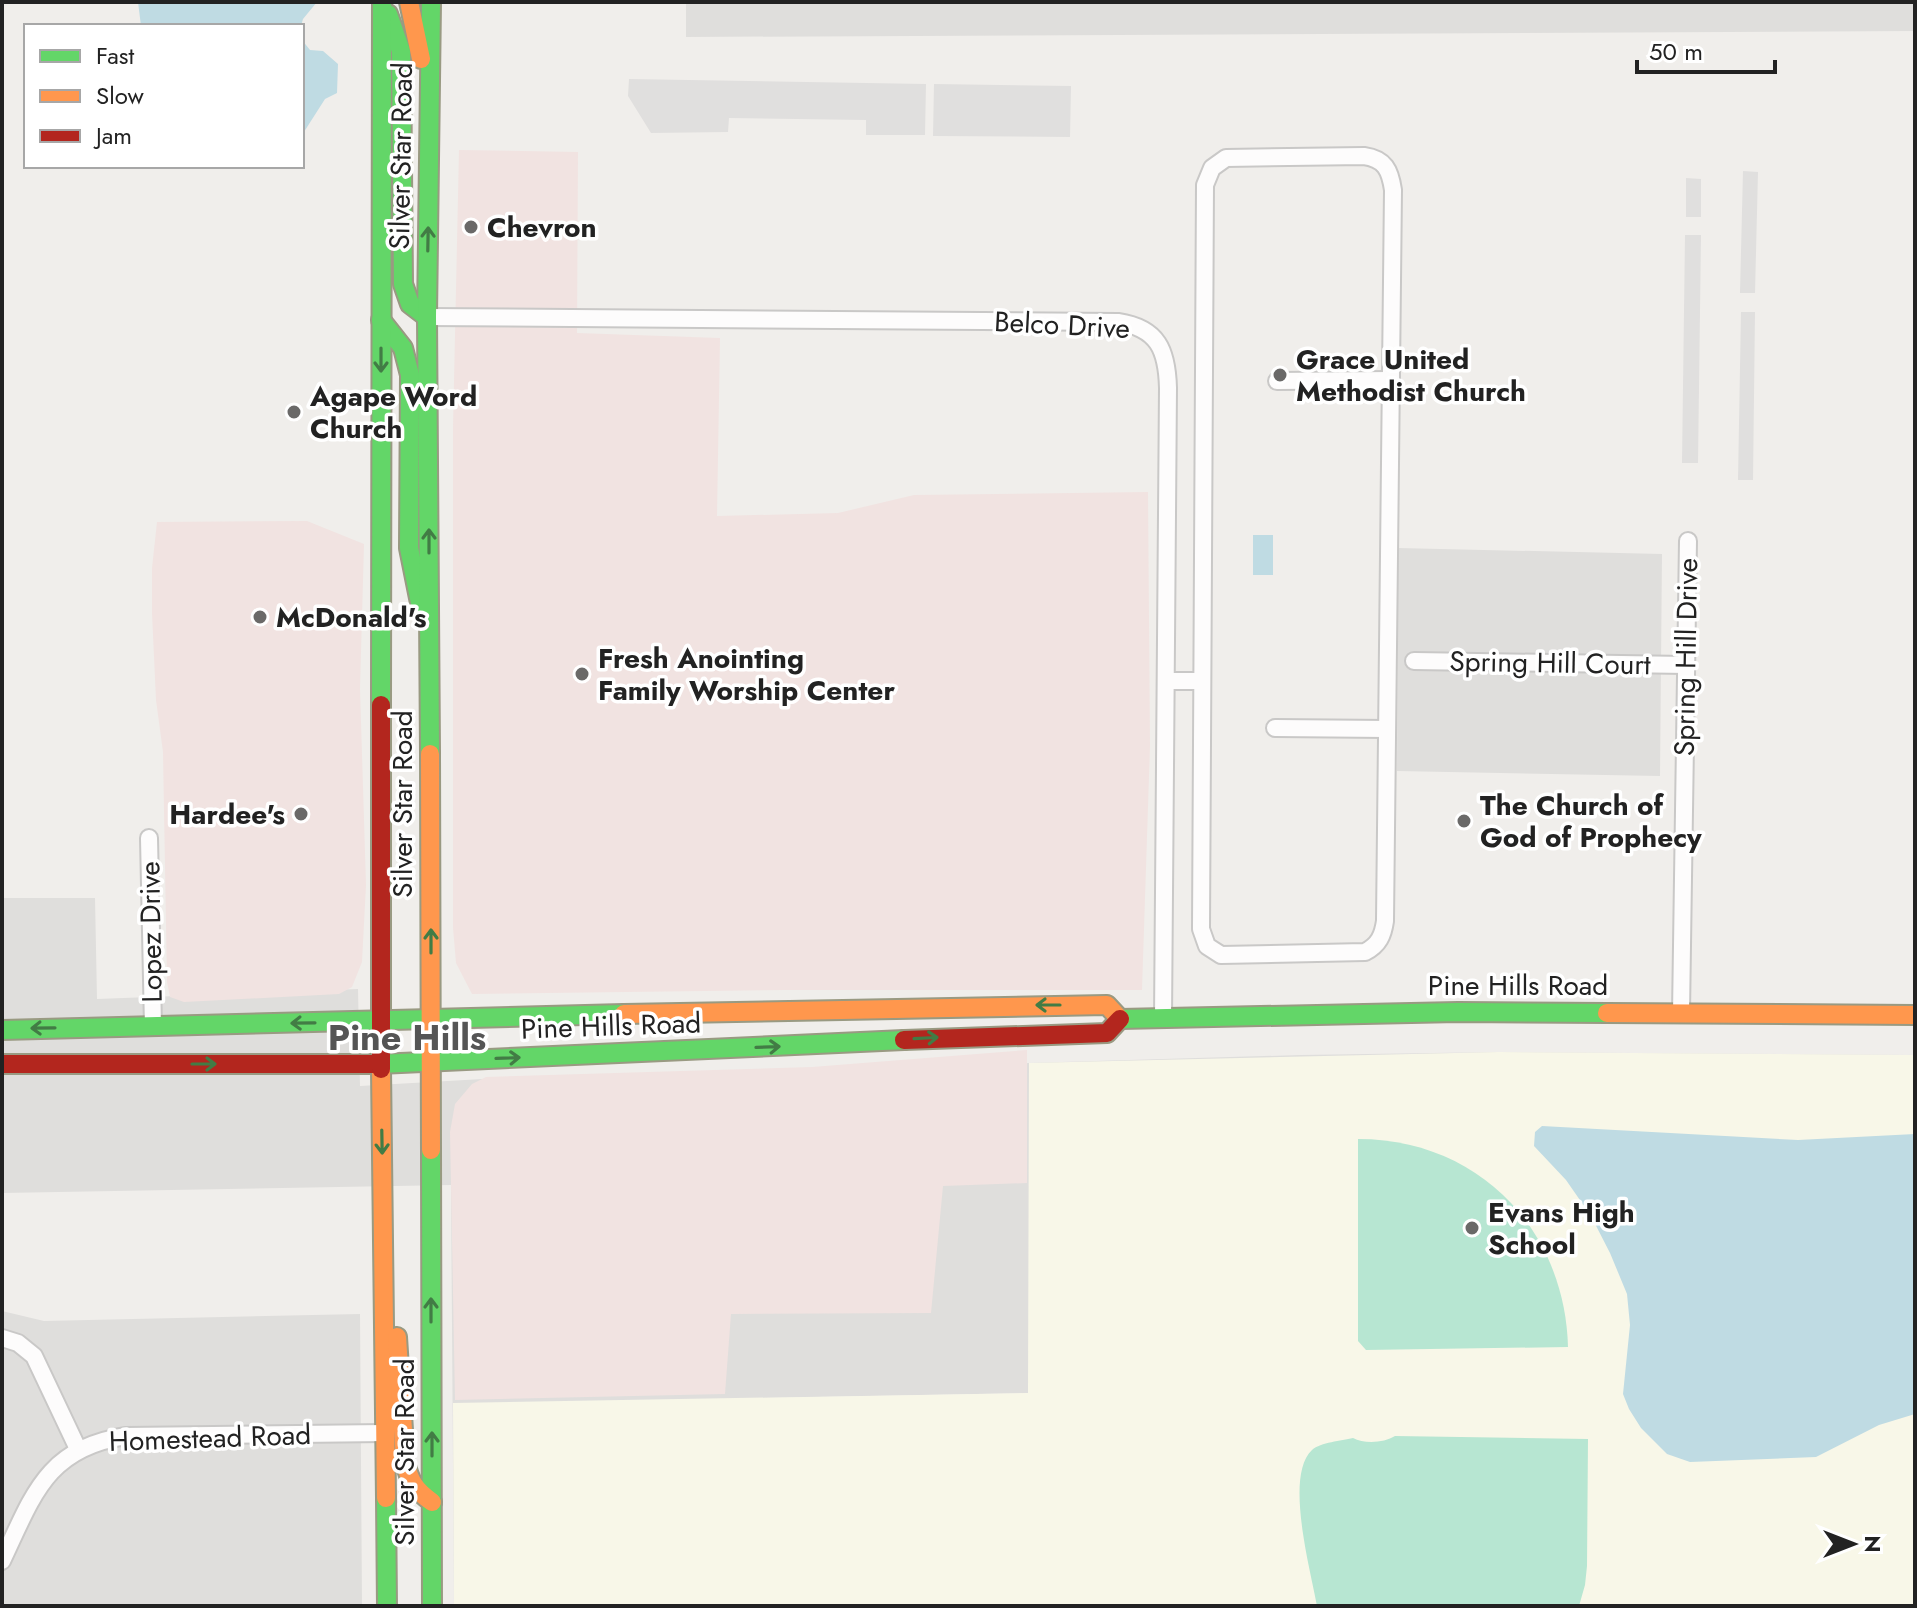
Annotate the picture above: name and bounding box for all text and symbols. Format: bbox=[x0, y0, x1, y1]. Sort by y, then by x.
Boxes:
legend bbox=[24, 24, 304, 168]
scale bar bbox=[1637, 24, 1775, 74]
text: 50 m bbox=[1649, 34, 1703, 69]
text: Fast bbox=[96, 38, 134, 73]
street label: Silver Star Road bbox=[379, 62, 423, 250]
text: Slow bbox=[96, 78, 144, 113]
text: Jam bbox=[93, 118, 132, 153]
place label: Chevron bbox=[487, 207, 597, 248]
marker: Chevron bbox=[462, 218, 480, 236]
one-way arrow bbox=[421, 226, 436, 253]
street label: Belco Drive bbox=[993, 301, 1131, 349]
place label: Grace United Methodist Church bbox=[1296, 339, 1526, 412]
one-way arrow bbox=[373, 346, 389, 373]
marker: Grace United Methodist Church bbox=[1271, 366, 1289, 384]
place label: Agape Word Church bbox=[309, 376, 477, 449]
marker: Agape Word Church bbox=[285, 403, 303, 421]
one-way arrow bbox=[422, 528, 437, 555]
street label: Spring Hill Drive bbox=[1664, 558, 1708, 756]
place label: McDonald's bbox=[276, 597, 427, 638]
marker: McDonald's bbox=[251, 608, 269, 626]
place label: Fresh Anointing Family Worship Center bbox=[598, 638, 895, 711]
street label: Spring Hill Court bbox=[1449, 641, 1651, 685]
marker: Fresh Anointing Family Worship Center bbox=[573, 665, 591, 683]
street label: Silver Star Road bbox=[382, 710, 423, 898]
place label: The Church of God of Prophecy bbox=[1480, 785, 1702, 858]
place label: Hardee's bbox=[169, 794, 285, 835]
marker: Hardee's bbox=[292, 805, 310, 823]
marker: The Church of God of Prophecy bbox=[1455, 812, 1473, 830]
street label: Lopez Drive bbox=[129, 861, 173, 1003]
one-way arrow bbox=[423, 928, 439, 955]
street label: Pine Hills Road bbox=[1428, 965, 1608, 1006]
one-way arrow bbox=[1035, 997, 1062, 1013]
street label: Pine Hills Road bbox=[520, 1002, 702, 1050]
district label: Pine Hills bbox=[328, 1011, 486, 1063]
one-way arrow bbox=[290, 1015, 317, 1030]
one-way arrow bbox=[30, 1021, 57, 1036]
one-way arrow bbox=[912, 1030, 939, 1045]
one-way arrow bbox=[754, 1040, 781, 1055]
one-way arrow bbox=[494, 1051, 521, 1066]
one-way arrow bbox=[190, 1056, 217, 1072]
one-way arrow bbox=[374, 1128, 390, 1155]
place label: Evans High School bbox=[1488, 1192, 1635, 1265]
marker: Evans High School bbox=[1463, 1219, 1481, 1237]
one-way arrow bbox=[423, 1297, 439, 1324]
street label: Silver Star Road bbox=[384, 1358, 425, 1546]
street label: Homestead Road bbox=[108, 1414, 312, 1462]
one-way arrow bbox=[424, 1431, 440, 1458]
north arrow bbox=[1813, 1504, 1893, 1584]
text: N bbox=[1857, 1535, 1889, 1553]

